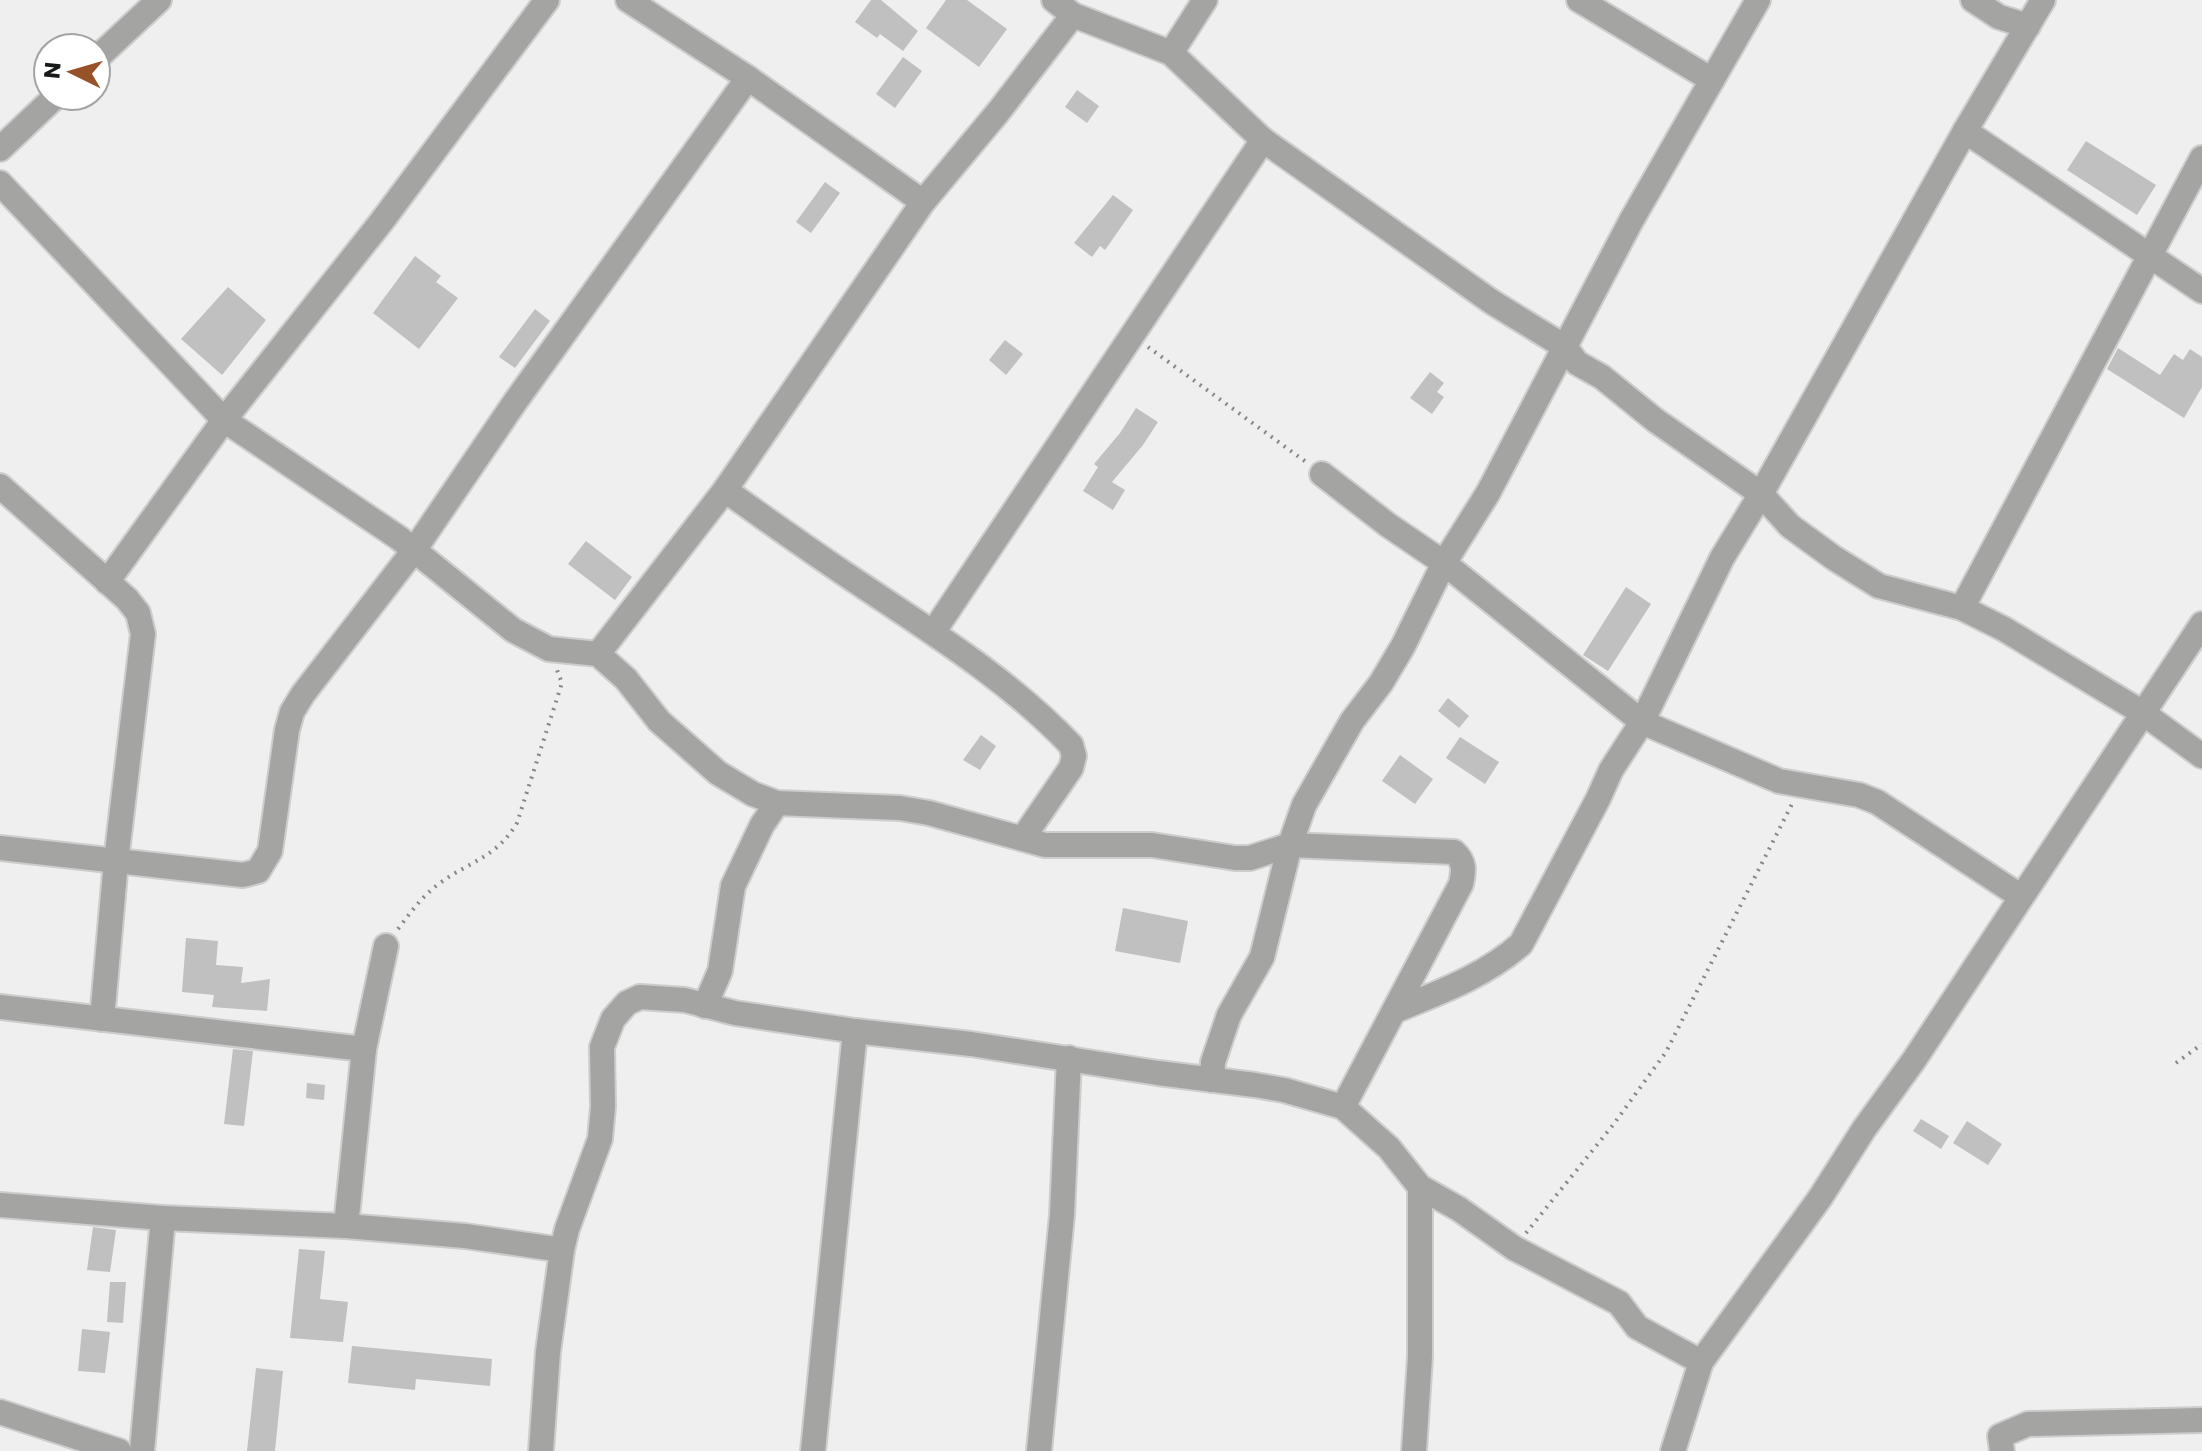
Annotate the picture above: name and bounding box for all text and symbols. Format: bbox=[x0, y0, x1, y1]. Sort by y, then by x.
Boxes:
north arrow bbox=[32, 32, 112, 112]
text: N bbox=[36, 61, 69, 80]

